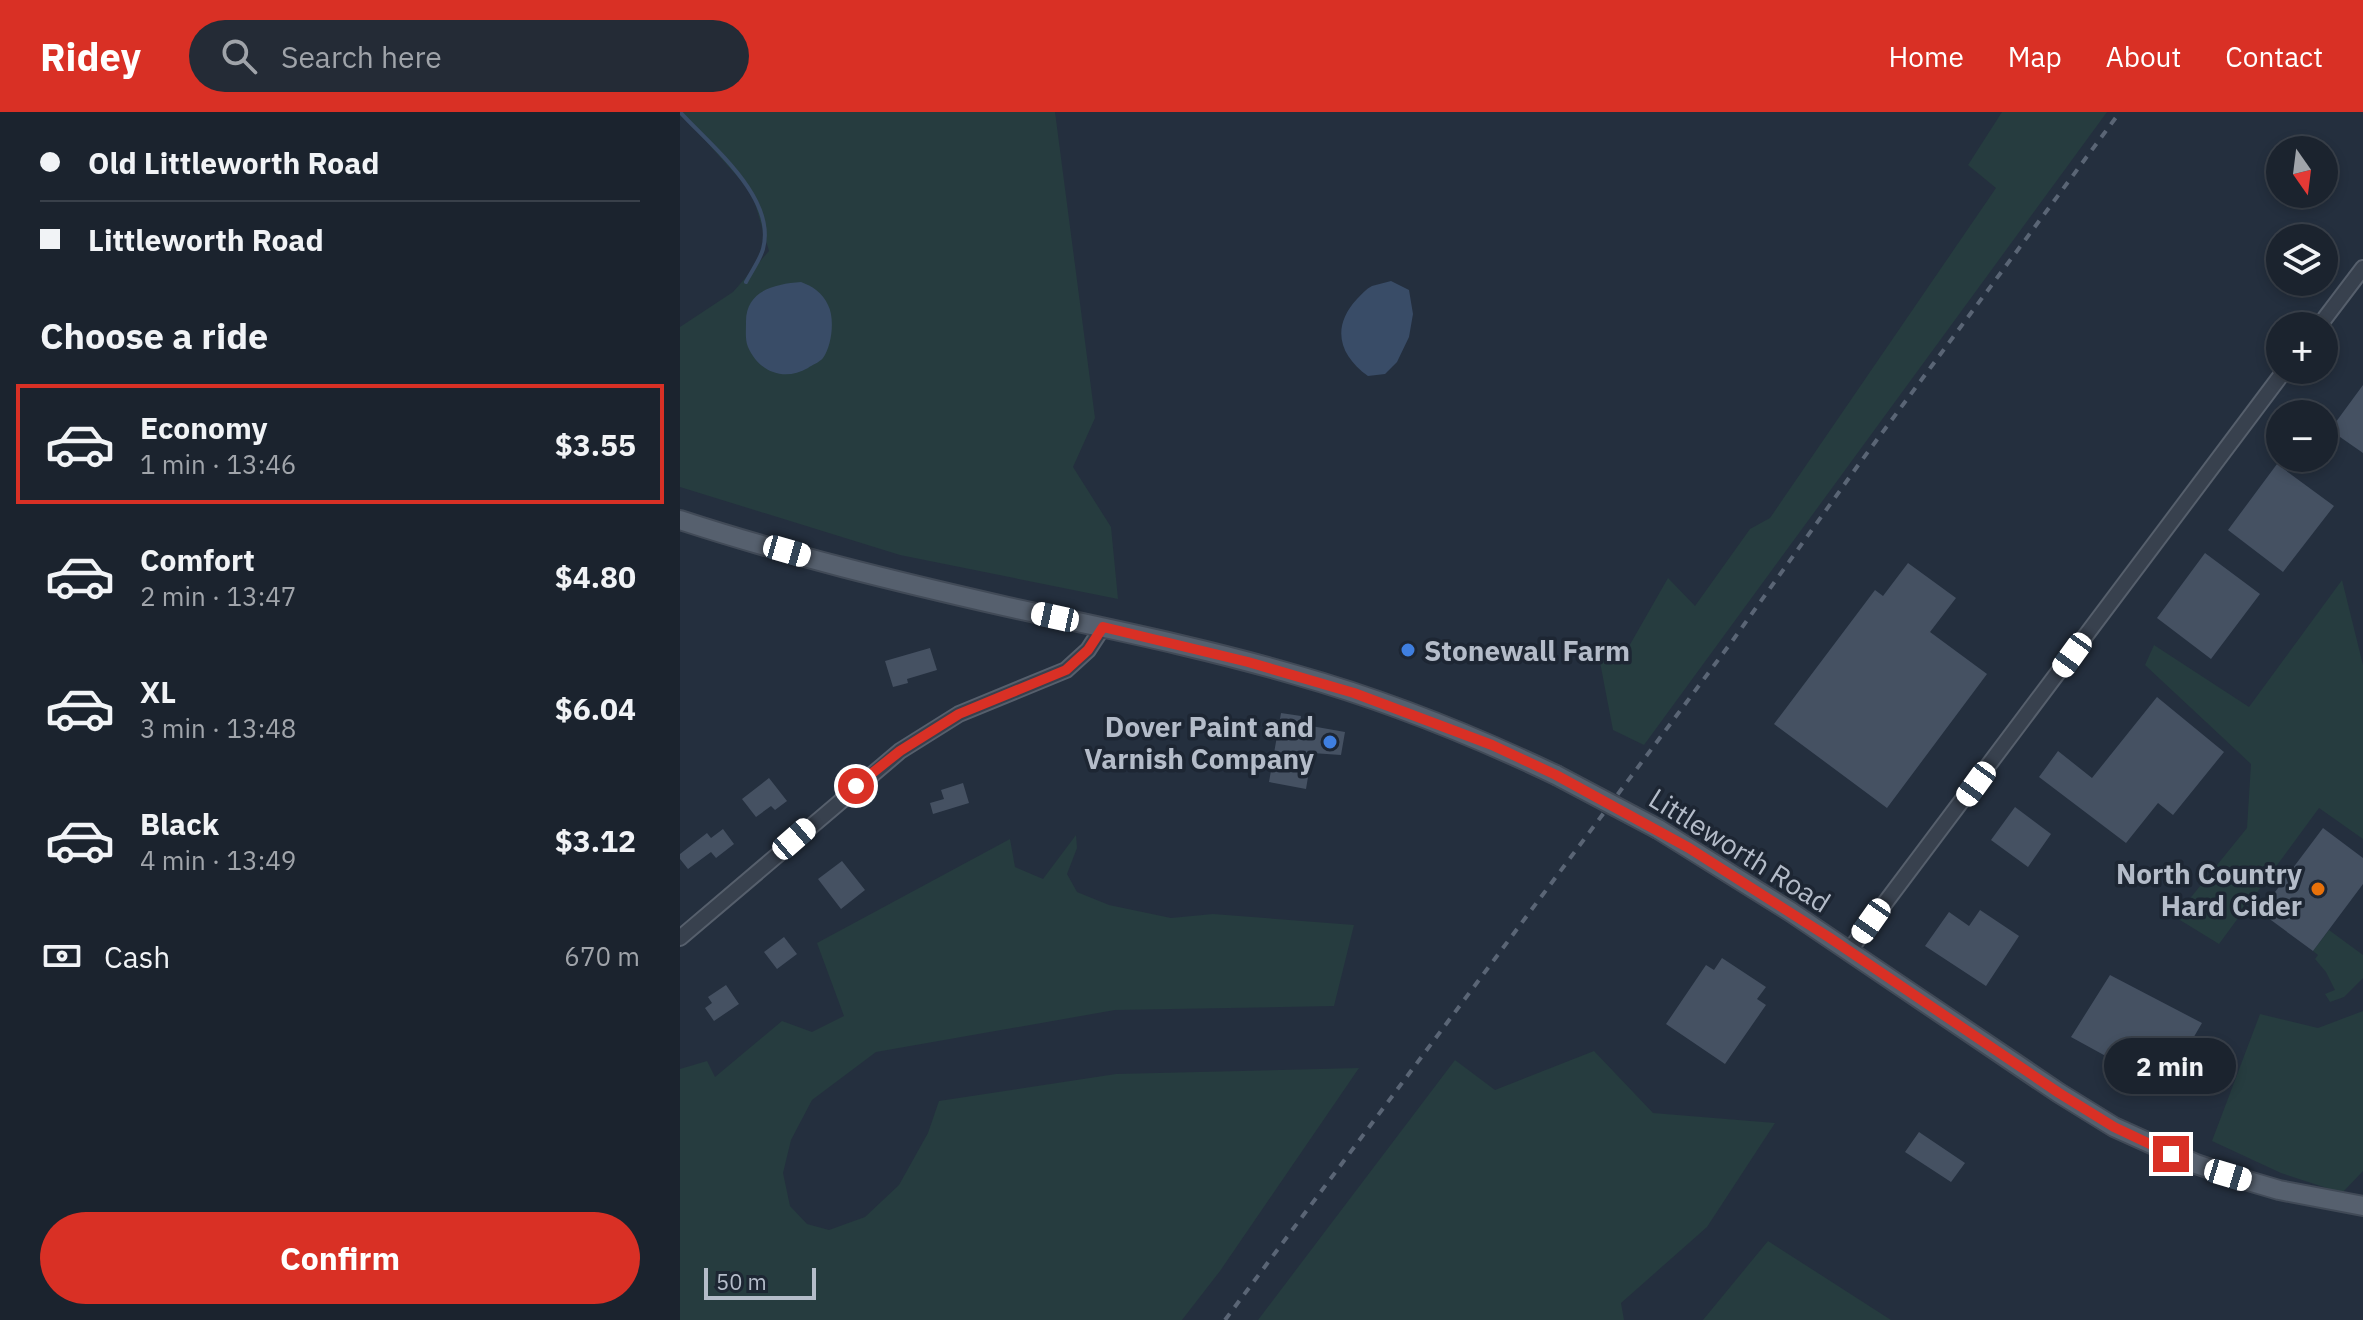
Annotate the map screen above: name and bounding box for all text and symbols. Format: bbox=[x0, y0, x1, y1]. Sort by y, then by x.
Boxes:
search box bbox=[189, 20, 749, 92]
text: Ridey bbox=[40, 32, 141, 81]
icon: search bbox=[217, 34, 261, 78]
text: Search here bbox=[281, 37, 442, 76]
text: Home bbox=[1888, 38, 1964, 75]
text: Map bbox=[2008, 38, 2062, 75]
text: About bbox=[2106, 38, 2181, 75]
text: Contact bbox=[2225, 38, 2323, 75]
north arrow bbox=[2266, 136, 2338, 208]
map controls bbox=[2266, 136, 2338, 472]
text: Old Littleworth Road bbox=[88, 143, 379, 182]
text: Littleworth Road bbox=[88, 220, 324, 259]
button: layers bbox=[2266, 224, 2338, 296]
text: Choose a ride bbox=[40, 312, 268, 359]
button: + bbox=[2266, 312, 2338, 384]
button: − bbox=[2266, 400, 2338, 472]
icon: car bbox=[44, 408, 116, 480]
text: Economy bbox=[140, 408, 268, 447]
text: $3.55 bbox=[555, 425, 636, 464]
text: 1 min · 13:46 bbox=[140, 447, 296, 481]
car bbox=[761, 533, 813, 569]
icon: car bbox=[44, 540, 116, 612]
text: Comfort bbox=[140, 540, 255, 579]
text: $4.80 bbox=[555, 557, 636, 596]
text: 2 min · 13:47 bbox=[140, 579, 296, 613]
car bbox=[1029, 600, 1081, 634]
car bbox=[2048, 629, 2096, 681]
place label: Stonewall Farm bbox=[1424, 632, 1630, 669]
marker: Stonewall Farm bbox=[1399, 641, 1417, 659]
icon: car bbox=[44, 672, 116, 744]
text: XL bbox=[140, 672, 176, 711]
text: $6.04 bbox=[555, 689, 636, 728]
place label: Dover Paint and Varnish Company bbox=[1084, 708, 1314, 777]
text: 3 min · 13:48 bbox=[140, 711, 296, 745]
marker: Dover Paint and Varnish Company bbox=[1321, 733, 1339, 751]
car bbox=[1952, 758, 2000, 810]
route start bbox=[838, 768, 874, 804]
street label: Littleworth Road bbox=[1642, 779, 1838, 921]
icon: car bbox=[44, 804, 116, 876]
text: Black bbox=[140, 804, 219, 843]
car bbox=[768, 814, 820, 864]
text: $3.12 bbox=[555, 821, 636, 860]
text: 4 min · 13:49 bbox=[140, 843, 296, 877]
place label: North Country Hard Cider bbox=[2116, 855, 2302, 924]
marker: North Country Hard Cider bbox=[2309, 880, 2327, 898]
car bbox=[1847, 894, 1895, 948]
icon: cash bbox=[40, 934, 84, 978]
text: Cash bbox=[104, 937, 170, 976]
text: 670 m bbox=[564, 939, 640, 973]
callout: 2 min bbox=[2105, 1038, 2237, 1094]
text: 2 min bbox=[2136, 1049, 2204, 1083]
route end bbox=[2153, 1136, 2189, 1172]
car bbox=[2202, 1157, 2254, 1193]
button: Confirm bbox=[40, 1212, 640, 1304]
scale bar bbox=[704, 1264, 816, 1300]
text: 50 m bbox=[716, 1267, 767, 1296]

